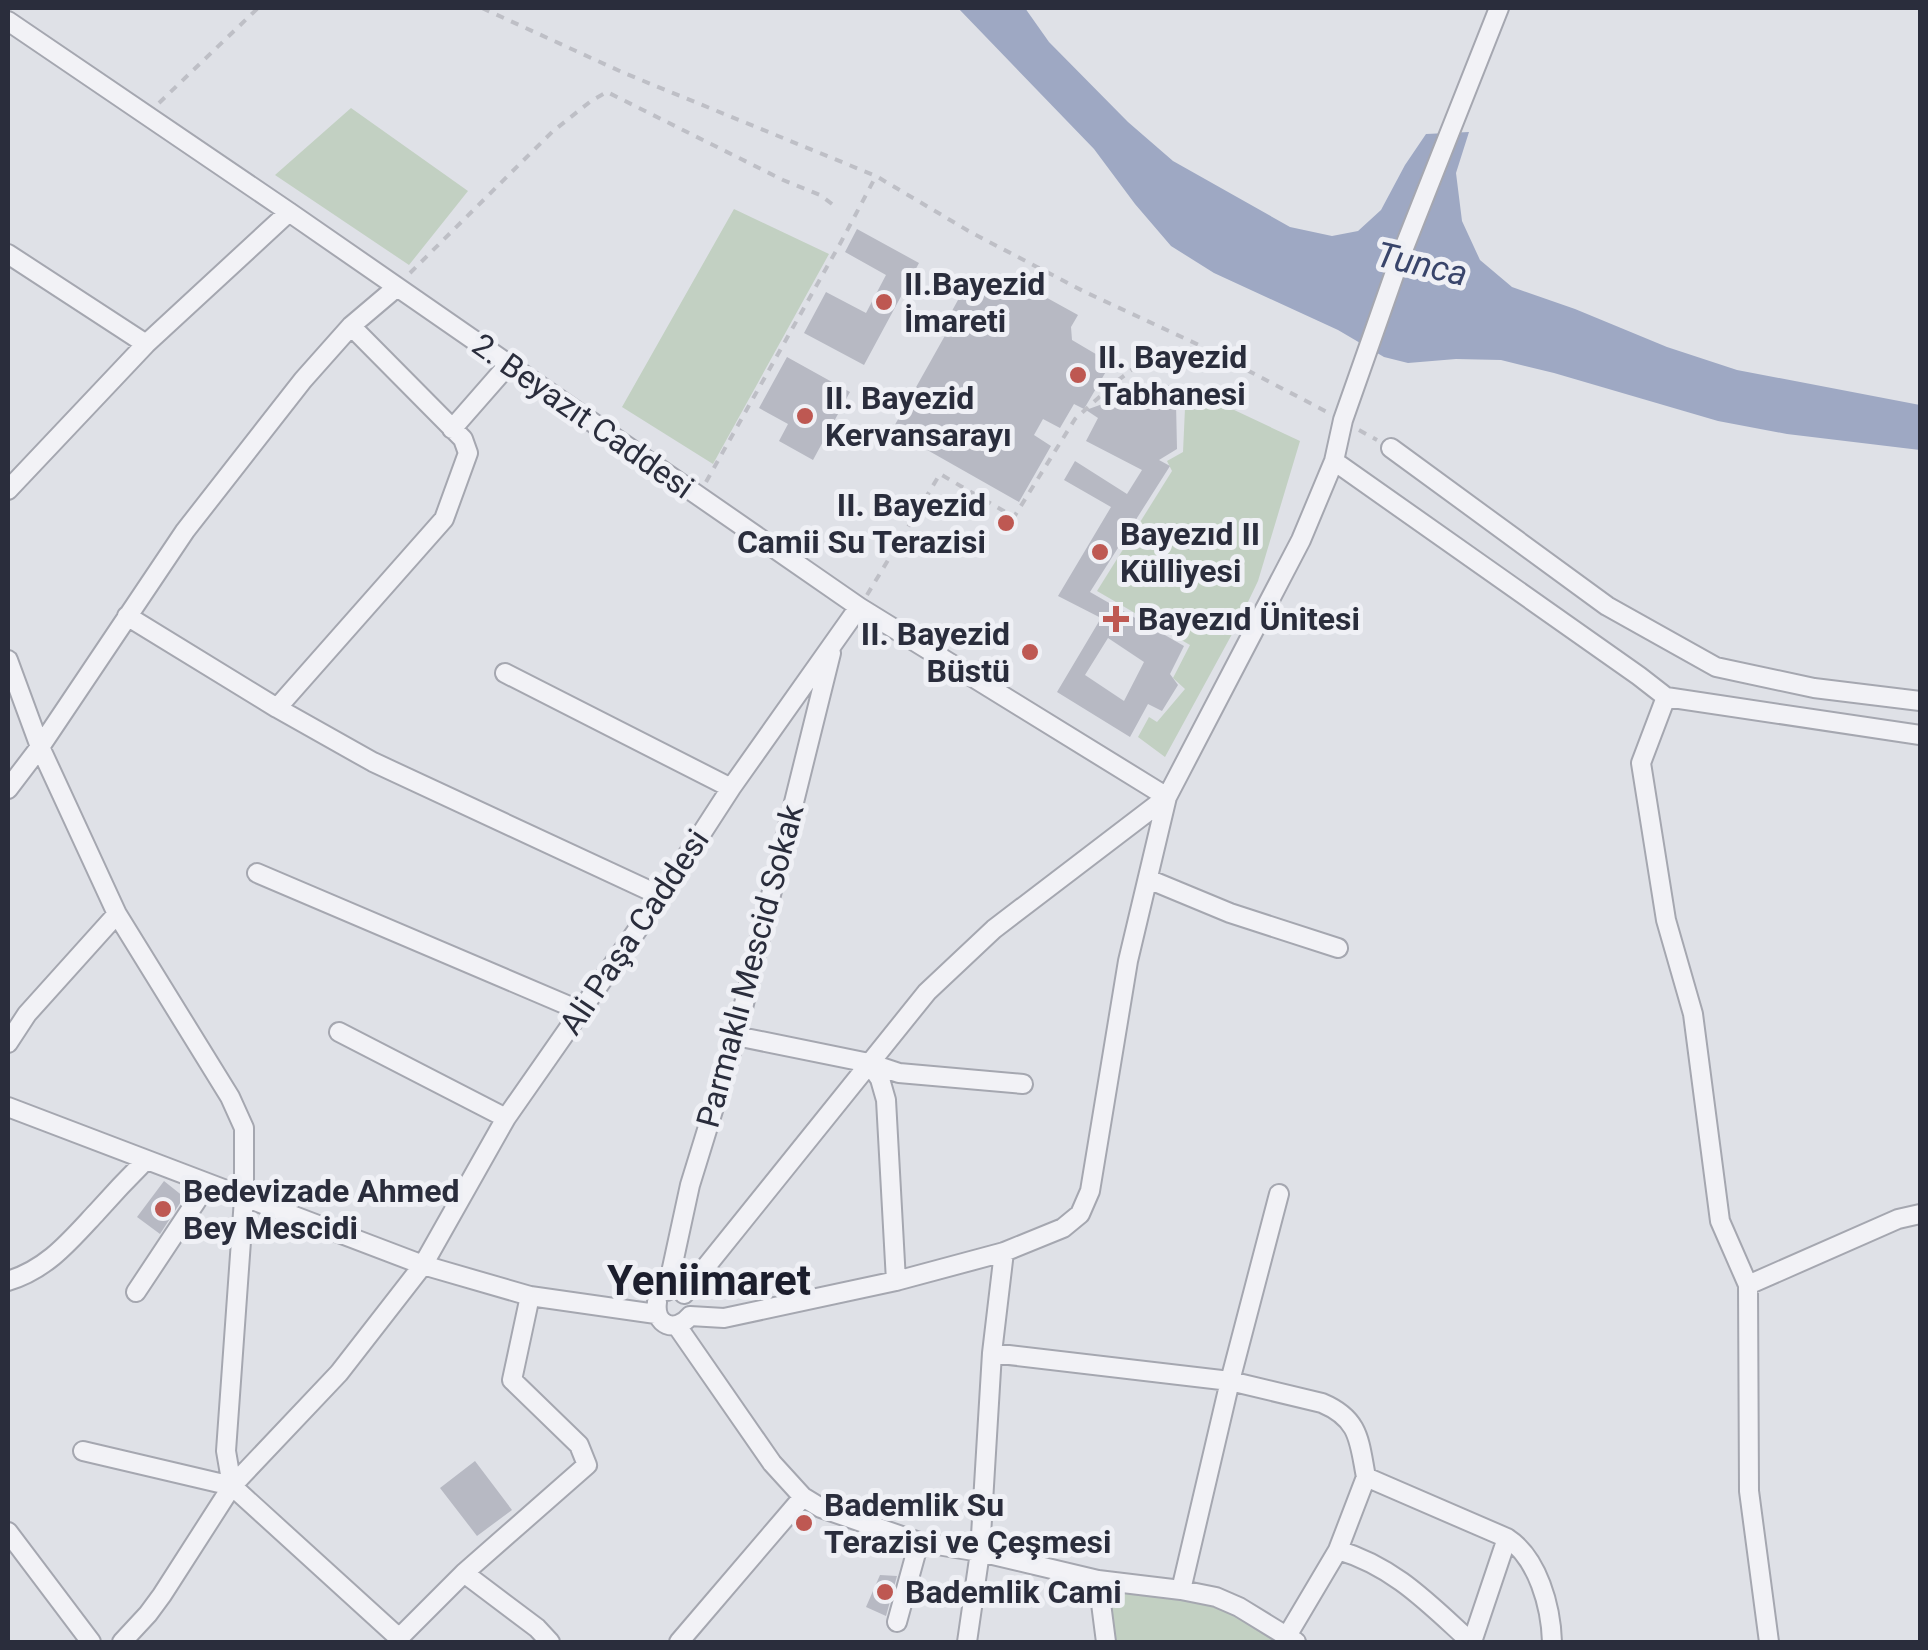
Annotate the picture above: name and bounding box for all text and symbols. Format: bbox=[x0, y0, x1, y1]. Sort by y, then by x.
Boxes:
water label: Tunca bbox=[1372, 234, 1471, 295]
place label: II.Bayezid İmareti bbox=[904, 265, 1045, 340]
marker: II.Bayezid İmareti bbox=[873, 291, 895, 313]
street label: 2. Beyazıt Caddesi bbox=[465, 326, 701, 506]
place label: II. Bayezid Tabhanesi bbox=[1098, 338, 1247, 413]
marker: II. Bayezid Tabhanesi bbox=[1067, 364, 1089, 386]
place label: II. Bayezid Kervansarayı bbox=[825, 379, 1012, 454]
marker: II. Bayezid Kervansarayı bbox=[794, 405, 816, 427]
place label: II. Bayezid Camii Su Terazisi bbox=[737, 486, 986, 561]
marker: II. Bayezid Camii Su Terazisi bbox=[995, 512, 1017, 534]
place label: Bayezıd II Külliyesi bbox=[1120, 515, 1260, 590]
marker: Bayezıd II Külliyesi bbox=[1089, 541, 1111, 563]
place label: Bayezıd Ünitesi bbox=[1138, 600, 1360, 638]
marker: Bayezıd Ünitesi bbox=[1103, 606, 1129, 632]
place label: II. Bayezid Büstü bbox=[861, 615, 1010, 690]
marker: II. Bayezid Büstü bbox=[1019, 641, 1041, 663]
street label: Parmaklı Mescid Sokak bbox=[689, 800, 812, 1132]
street label: Ali Paşa Caddesi bbox=[551, 822, 717, 1042]
place label: Bedevizade Ahmed Bey Mescidi bbox=[183, 1172, 460, 1247]
marker: Bedevizade Ahmed Bey Mescidi bbox=[152, 1198, 174, 1220]
district label: Yeniimaret bbox=[607, 1256, 811, 1305]
place label: Bademlik Su Terazisi ve Çeşmesi bbox=[824, 1486, 1111, 1561]
marker: Bademlik Su Terazisi ve Çeşmesi bbox=[793, 1512, 815, 1534]
place label: Bademlik Cami bbox=[905, 1573, 1122, 1611]
marker: Bademlik Cami bbox=[874, 1581, 896, 1603]

